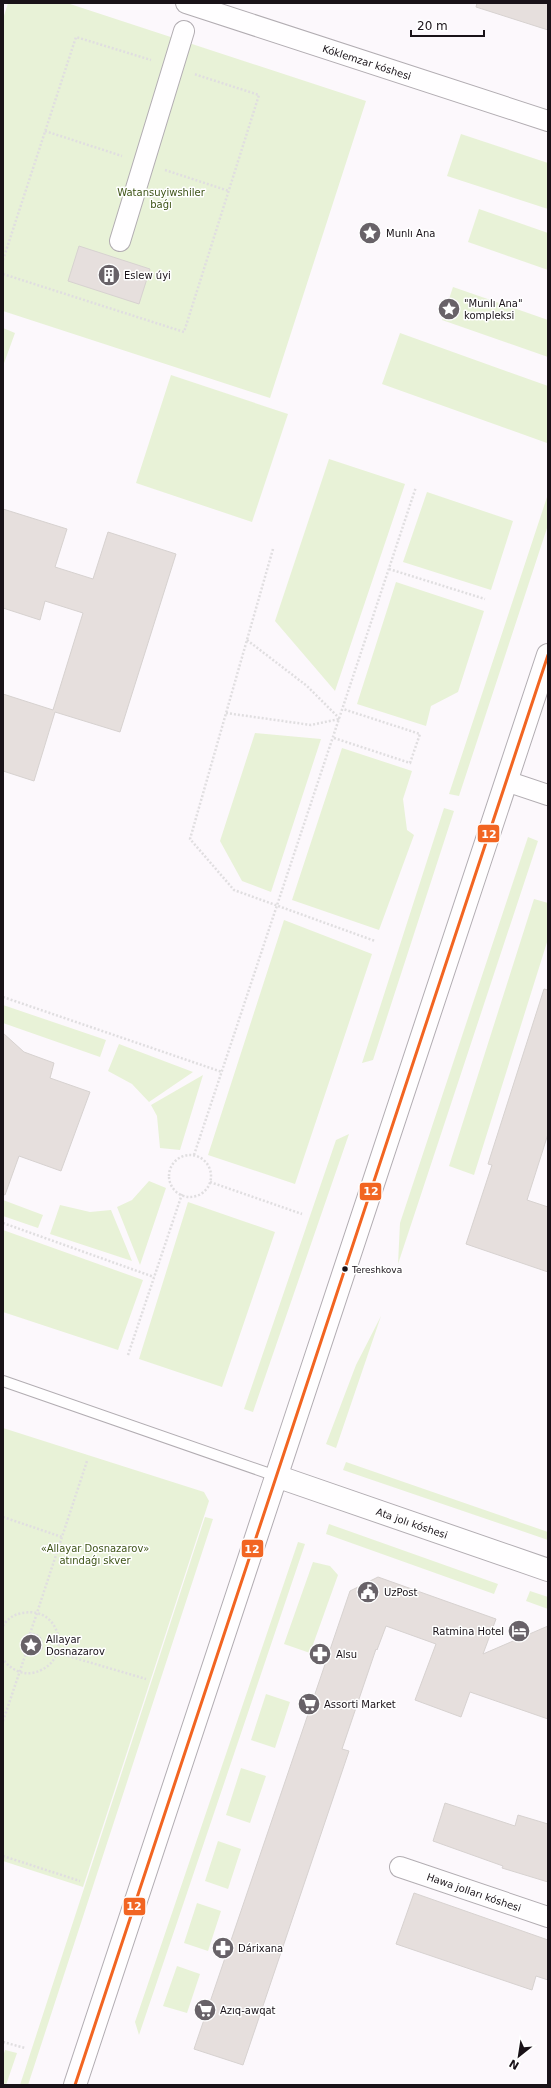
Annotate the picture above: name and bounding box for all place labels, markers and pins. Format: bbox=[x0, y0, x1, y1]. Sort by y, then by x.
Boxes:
place icon: Munlı Ana bbox=[357, 220, 383, 246]
place label: Munlı Ana bbox=[386, 228, 435, 239]
building icon: Eslew úyi bbox=[96, 262, 122, 288]
place label: Eslew úyi bbox=[124, 270, 171, 281]
place icon: "Munlı Ana" kompleksi bbox=[436, 296, 462, 322]
place label: "Munlı Ana" kompleksi bbox=[464, 298, 523, 321]
marker: Tereshkova bbox=[340, 1264, 350, 1274]
place label: Tereshkova bbox=[351, 1265, 402, 1275]
public building icon: UzPost bbox=[355, 1579, 381, 1605]
place label: UzPost bbox=[384, 1587, 418, 1598]
hotel icon: Ratmina Hotel bbox=[506, 1618, 532, 1644]
place label: Ratmina Hotel bbox=[433, 1626, 504, 1637]
place icon: Allayar Dosnazarov bbox=[18, 1632, 44, 1658]
place label: Allayar Dosnazarov bbox=[46, 1634, 105, 1657]
pharmacy icon: Alsu bbox=[307, 1641, 333, 1667]
place label: Alsu bbox=[336, 1649, 357, 1660]
supermarket icon: Assorti Market bbox=[296, 1691, 322, 1717]
place label: Assorti Market bbox=[324, 1699, 396, 1710]
pharmacy icon: Dárixana bbox=[210, 1935, 236, 1961]
place label: Dárixana bbox=[238, 1943, 283, 1954]
supermarket icon: Azıq-awqat bbox=[192, 1997, 218, 2023]
place label: Azıq-awqat bbox=[220, 2005, 276, 2016]

